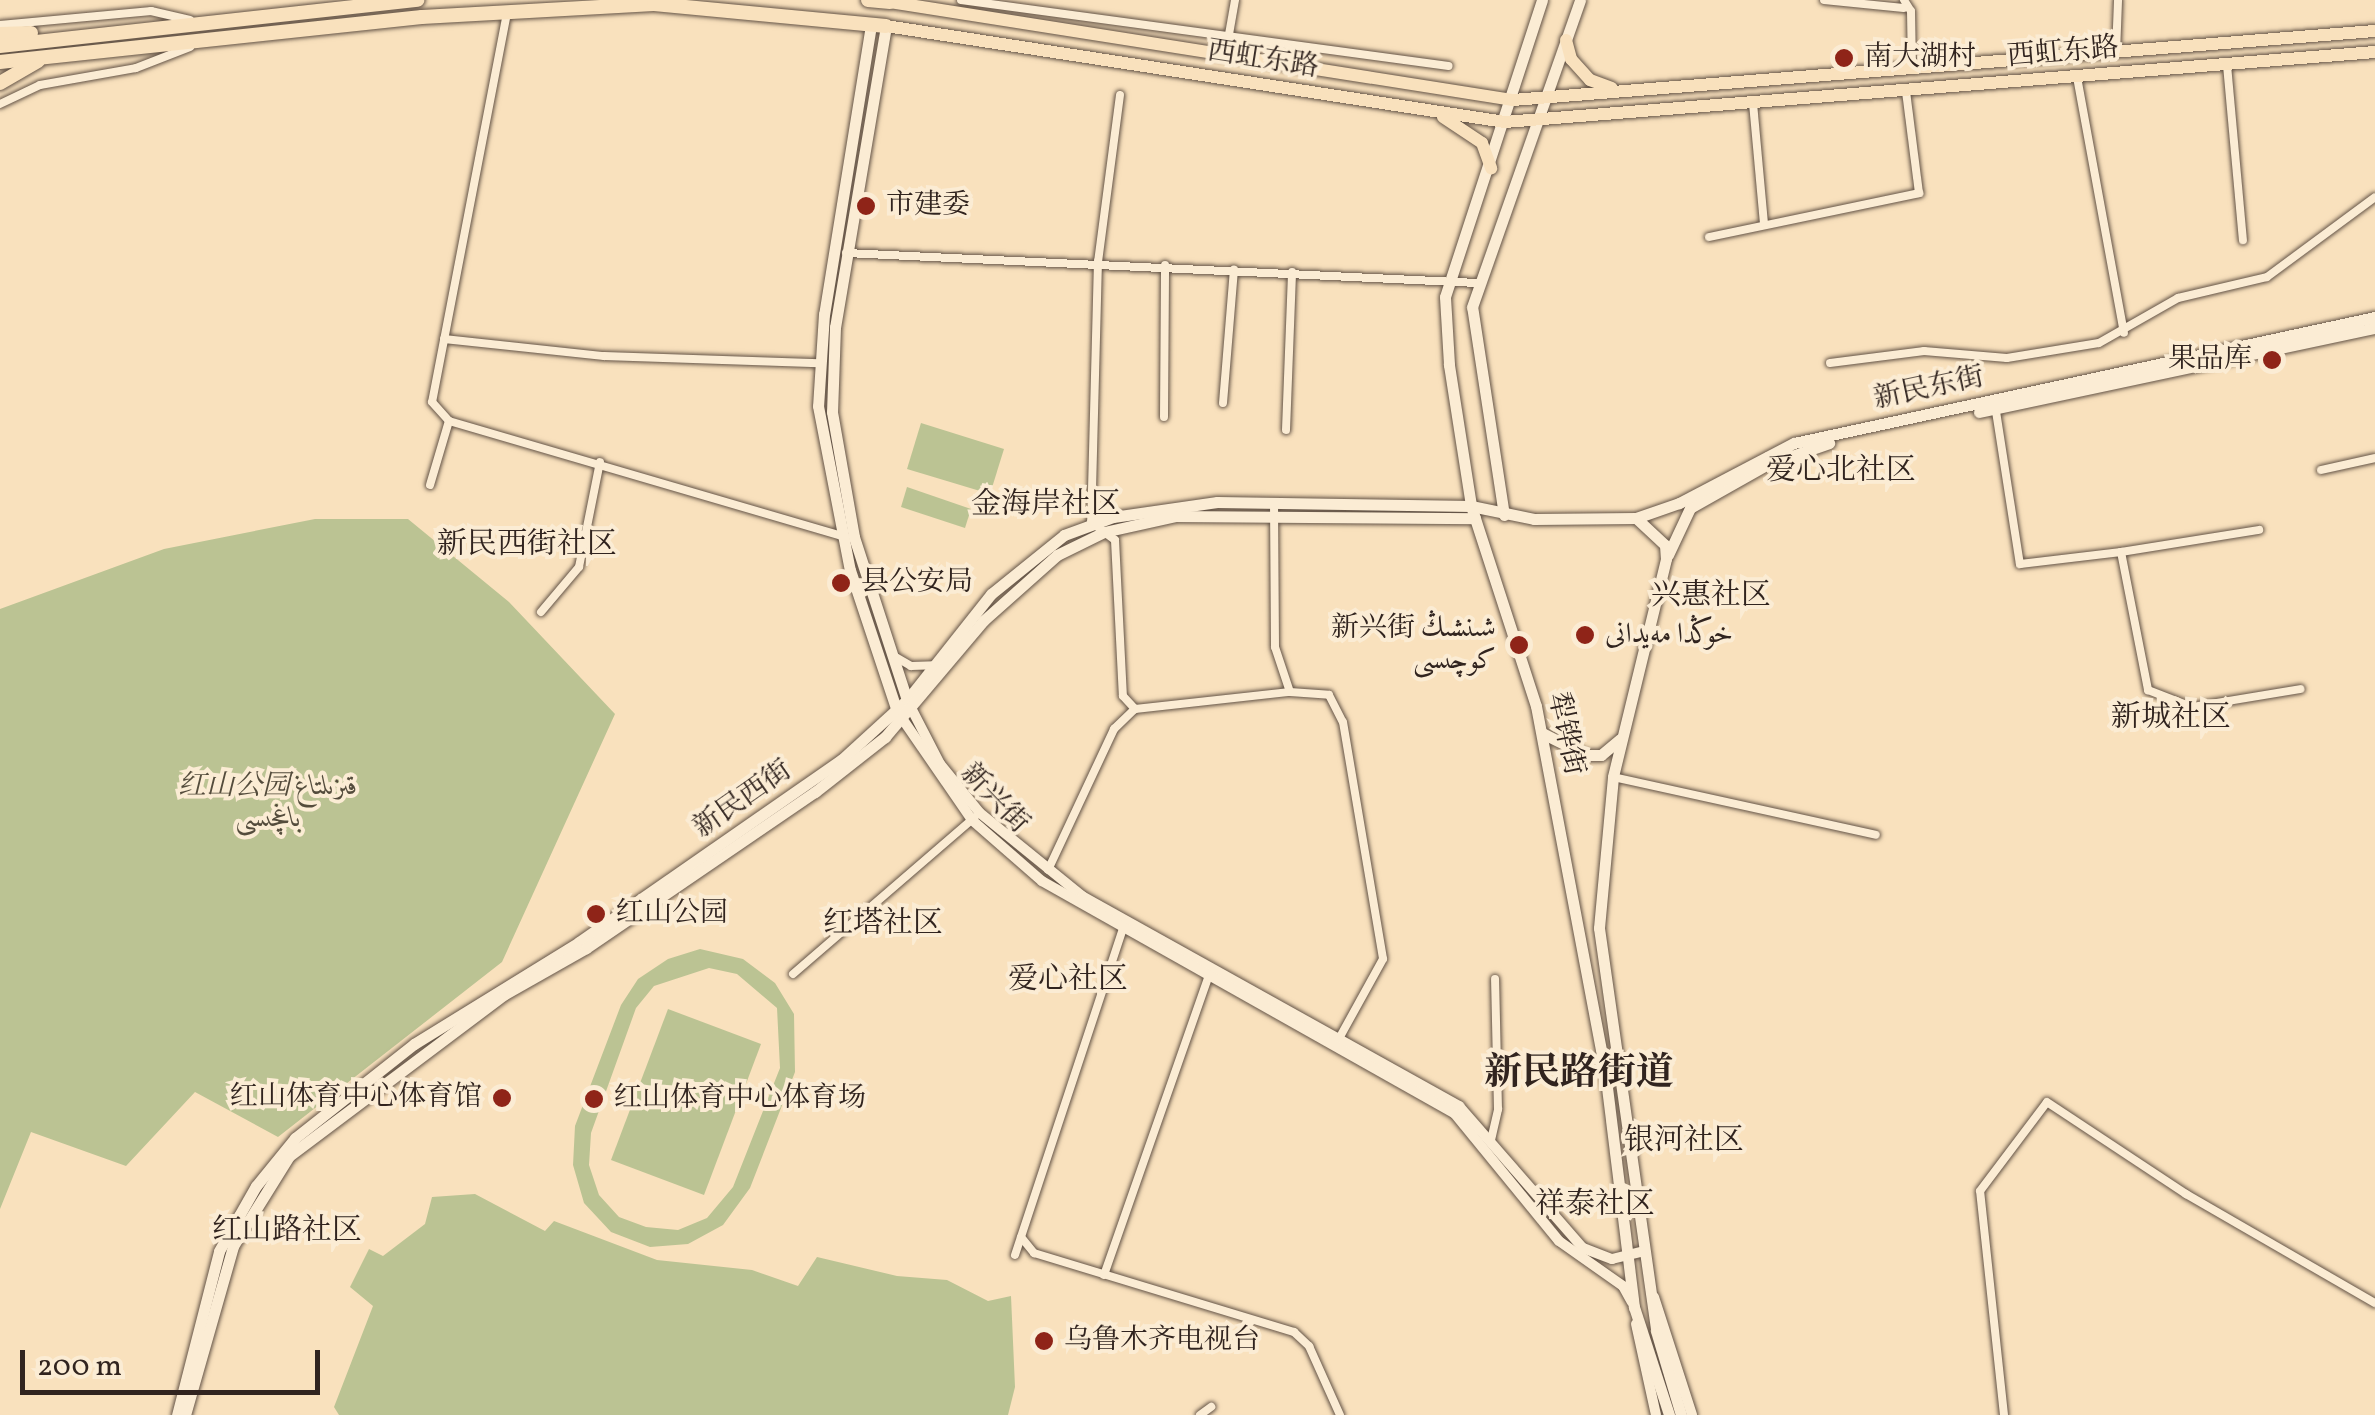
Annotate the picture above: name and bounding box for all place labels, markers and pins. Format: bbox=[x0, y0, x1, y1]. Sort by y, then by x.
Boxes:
place label: 南大湖村 bbox=[1864, 41, 1976, 75]
marker: 南大湖村 bbox=[1833, 47, 1855, 69]
place label: 市建委 bbox=[886, 189, 970, 223]
marker: 市建委 bbox=[855, 195, 877, 217]
place label: 果品库 bbox=[2168, 343, 2252, 377]
marker: 果品库 bbox=[2261, 349, 2283, 371]
place label: 县公安局 bbox=[861, 566, 973, 600]
marker: 县公安局 bbox=[830, 572, 852, 594]
place label: 新兴街 شىنشىڭ كوچىسى bbox=[1331, 612, 1496, 678]
place label: خوڭدا مەيدانى bbox=[1605, 618, 1733, 652]
marker: خوڭدا مەيدانى bbox=[1574, 624, 1596, 646]
marker: 新兴街 شىنشىڭ كوچىسى bbox=[1506, 632, 1532, 658]
place label: 红山公园 bbox=[616, 897, 728, 931]
marker: 红山公园 bbox=[585, 903, 607, 925]
place label: 红山体育中心体育馆 bbox=[230, 1081, 482, 1115]
place label: 红山体育中心体育场 bbox=[614, 1082, 866, 1116]
marker: 红山体育中心体育馆 bbox=[491, 1087, 513, 1109]
marker: 红山体育中心体育场 bbox=[583, 1088, 605, 1110]
place label: 乌鲁木齐电视台 bbox=[1064, 1324, 1260, 1358]
marker: 乌鲁木齐电视台 bbox=[1033, 1330, 1055, 1352]

